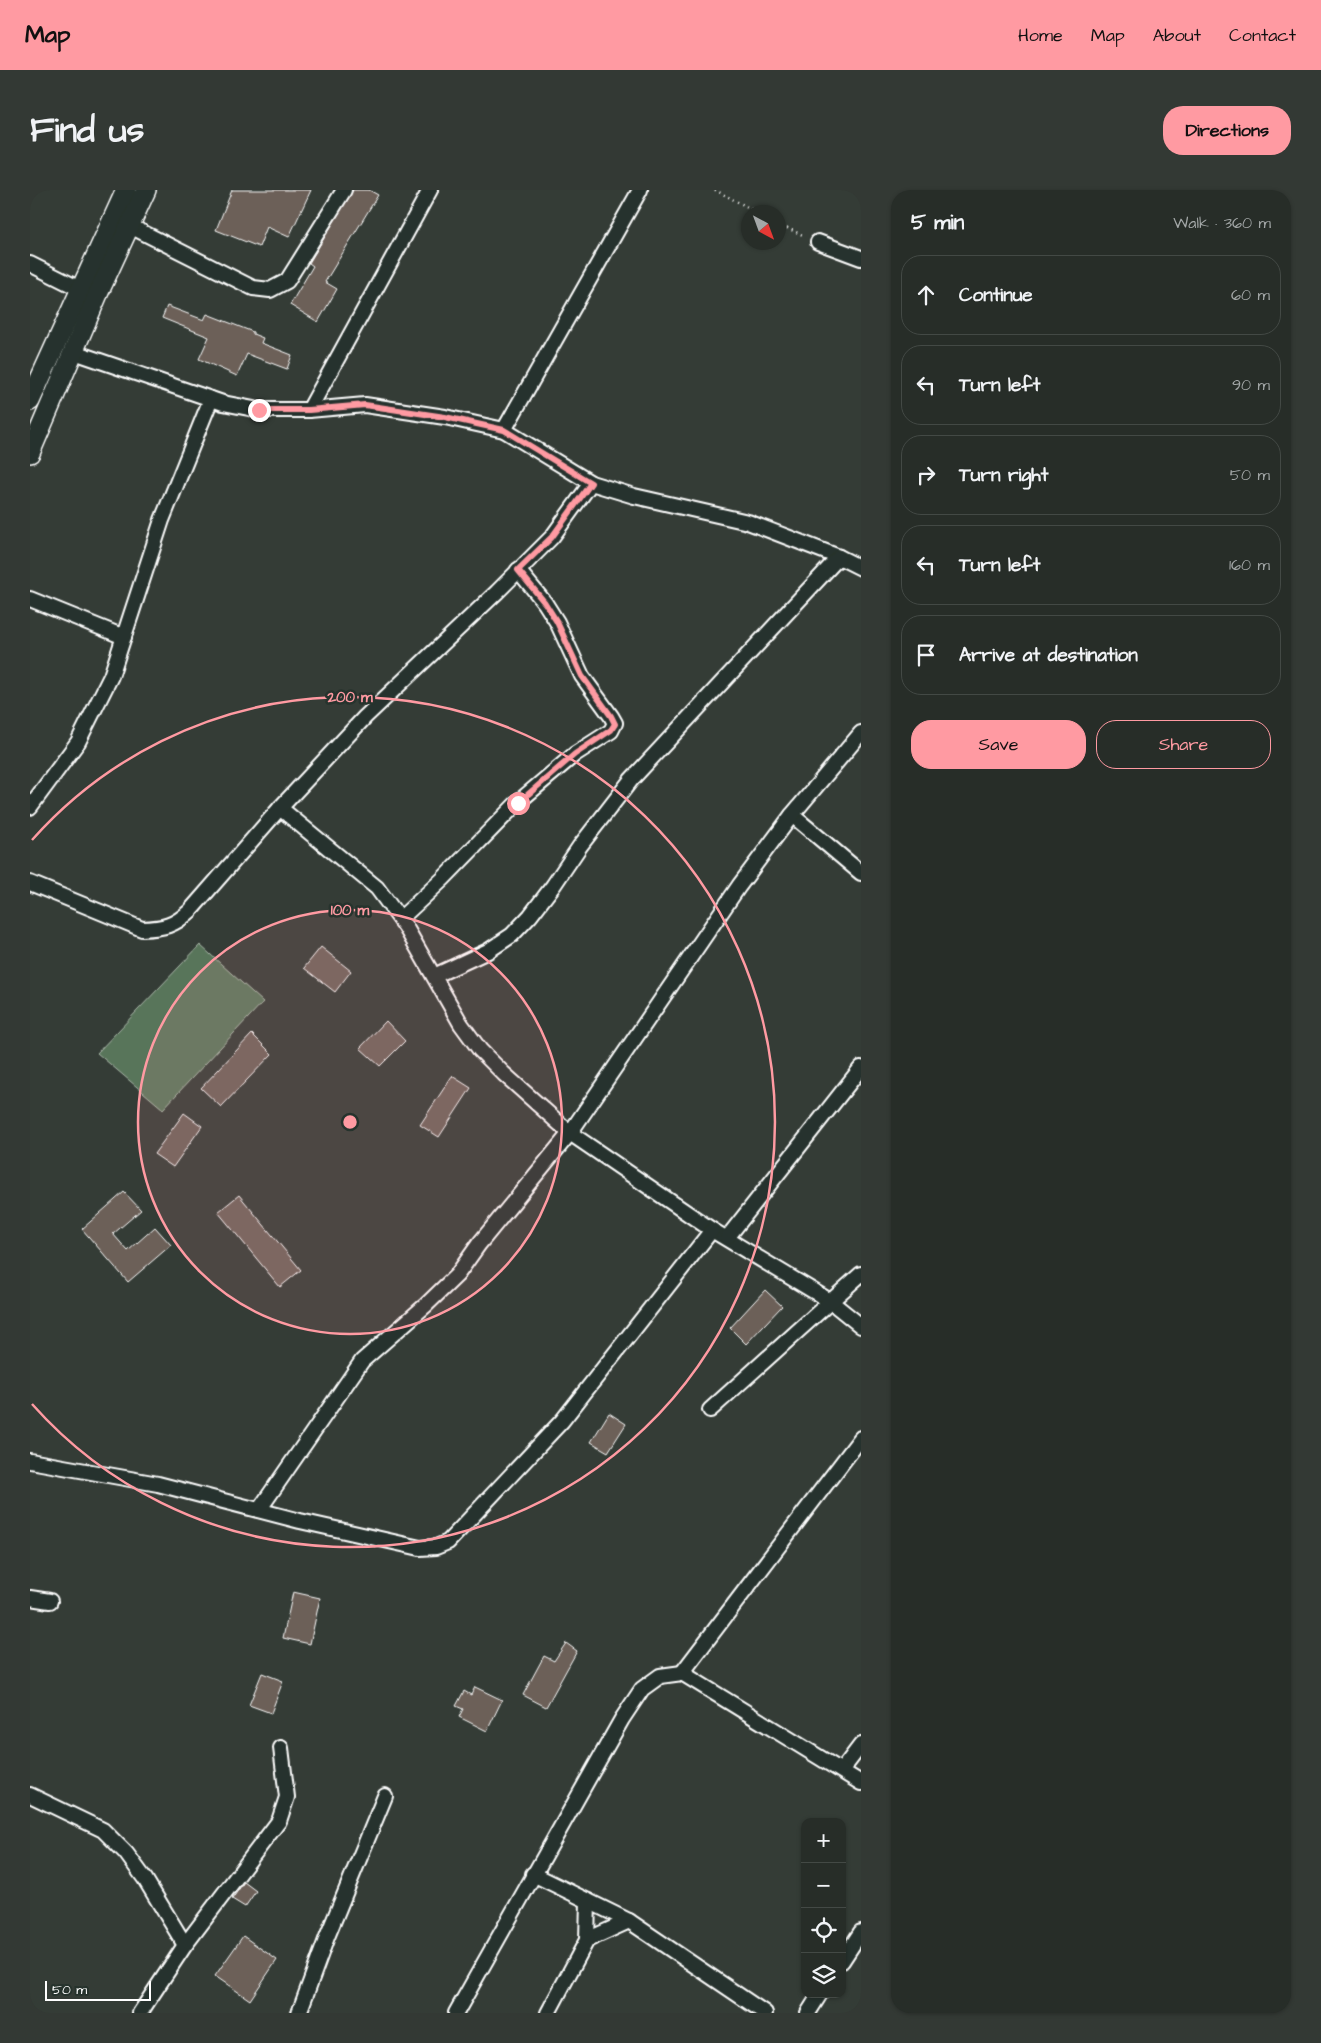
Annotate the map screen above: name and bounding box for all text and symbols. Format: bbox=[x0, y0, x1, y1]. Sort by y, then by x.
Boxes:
text: Map bbox=[25, 18, 70, 52]
text: Home bbox=[1018, 23, 1063, 48]
text: Map bbox=[1091, 23, 1125, 48]
text: About bbox=[1153, 23, 1201, 48]
text: Contact bbox=[1229, 23, 1296, 48]
text: Find us bbox=[30, 106, 144, 155]
button: Directions bbox=[1163, 106, 1291, 155]
north arrow bbox=[741, 205, 786, 250]
text: 5 min bbox=[911, 208, 964, 237]
text: Walk · 360 m bbox=[1173, 212, 1271, 234]
icon: ahead bbox=[912, 281, 940, 309]
text: Continue bbox=[959, 282, 1033, 309]
text: 60 m bbox=[1231, 284, 1270, 306]
icon: left bbox=[912, 371, 940, 399]
text: Turn left bbox=[959, 372, 1040, 399]
text: 90 m bbox=[1232, 374, 1270, 396]
route end bbox=[248, 399, 271, 422]
icon: right bbox=[912, 461, 940, 489]
text: Turn right bbox=[959, 462, 1048, 489]
text: 50 m bbox=[1230, 464, 1270, 486]
icon: left bbox=[912, 551, 940, 579]
text: Turn left bbox=[959, 552, 1040, 579]
text: 160 m bbox=[1229, 554, 1270, 576]
icon: arrive bbox=[912, 641, 940, 669]
text: Arrive at destination bbox=[959, 642, 1138, 669]
text: 200 m bbox=[326, 687, 373, 708]
button: Save bbox=[911, 720, 1086, 769]
button: Share bbox=[1096, 720, 1271, 769]
route start bbox=[507, 792, 530, 815]
text: 100 m bbox=[331, 900, 370, 921]
centre of rings bbox=[341, 1113, 359, 1131]
map controls bbox=[801, 1818, 846, 1998]
button: + bbox=[801, 1818, 846, 1863]
button: − bbox=[801, 1863, 846, 1908]
button: locate bbox=[801, 1908, 846, 1953]
button: layers bbox=[801, 1953, 846, 1998]
scale bar bbox=[45, 1978, 151, 2001]
text: 50 m bbox=[52, 1980, 87, 2000]

